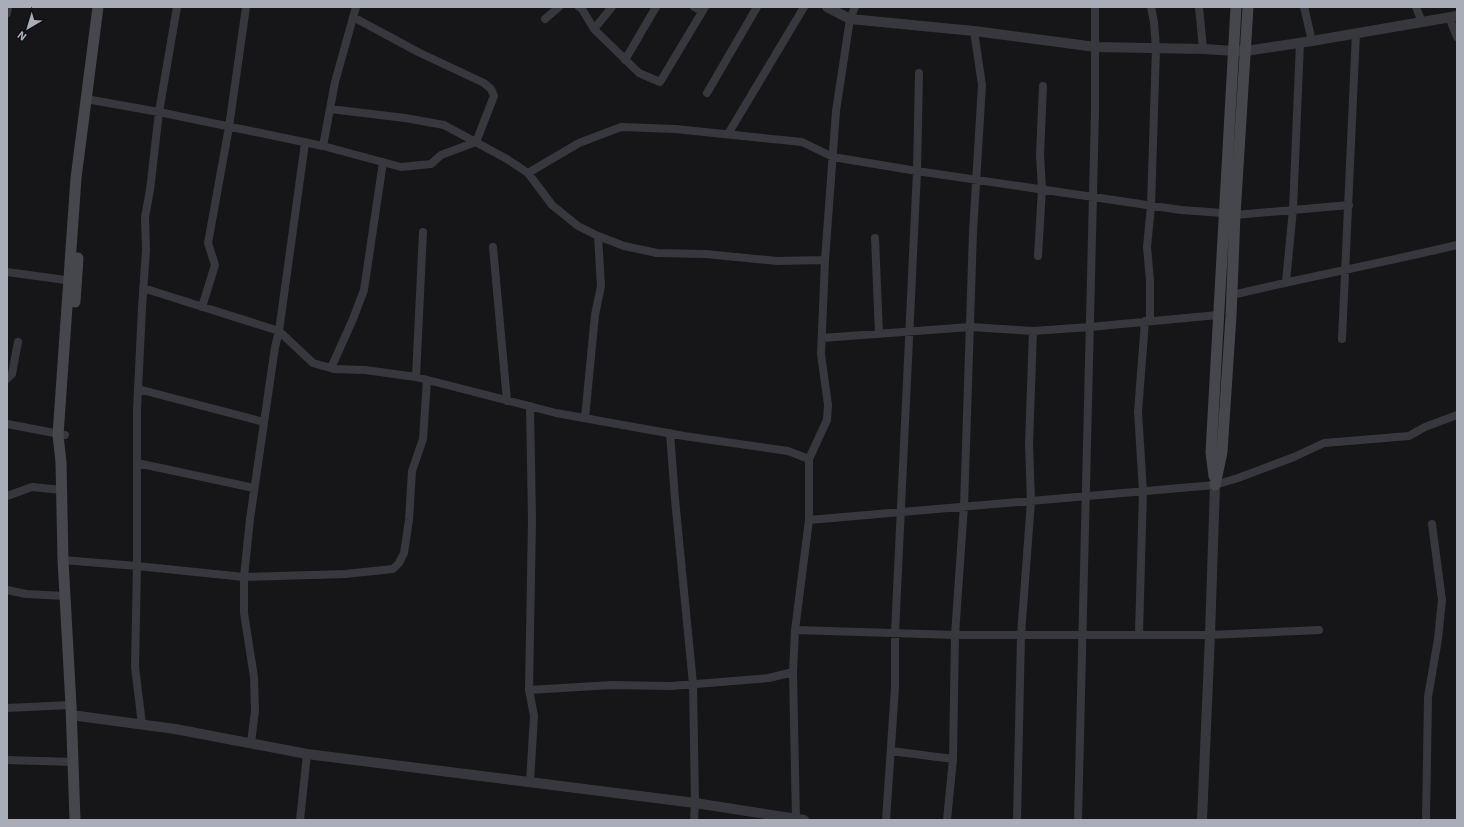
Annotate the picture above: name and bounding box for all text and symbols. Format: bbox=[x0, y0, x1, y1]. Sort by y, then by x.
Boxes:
north arrow bbox=[8, 8, 48, 48]
text: N bbox=[14, 28, 29, 44]

